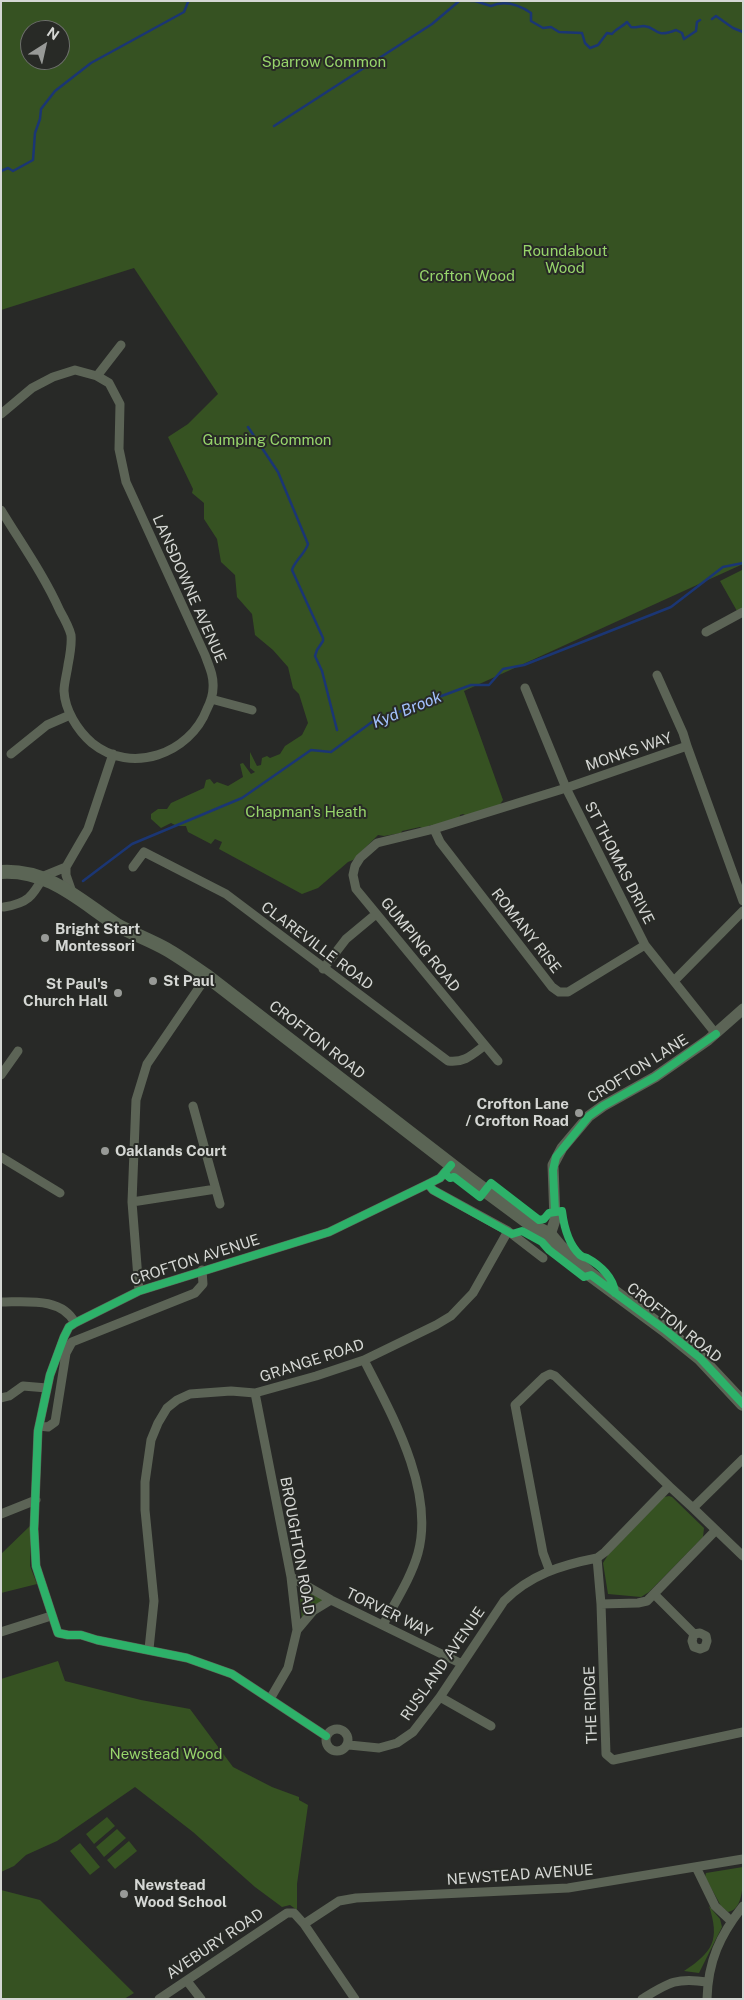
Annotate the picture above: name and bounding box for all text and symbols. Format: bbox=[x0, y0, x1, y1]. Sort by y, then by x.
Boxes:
north arrow bbox=[20, 20, 70, 70]
text: N bbox=[44, 24, 62, 43]
park label: Sparrow Common bbox=[262, 53, 386, 71]
park label: Roundabout Wood bbox=[522, 242, 608, 277]
park label: Crofton Wood bbox=[419, 267, 515, 285]
park label: Gumping Common bbox=[202, 431, 332, 449]
street label: LANSDOWNE AVENUE bbox=[148, 512, 230, 666]
water label: Kyd Brook bbox=[369, 687, 445, 733]
street label: MONKS WAY bbox=[583, 729, 675, 775]
street label: ST THOMAS DRIVE bbox=[580, 799, 658, 927]
park label: Chapman's Heath bbox=[245, 803, 367, 821]
street label: ROMANY RISE bbox=[487, 885, 565, 977]
street label: GUMPING ROAD bbox=[376, 894, 464, 996]
street label: CLAREVILLE ROAD bbox=[257, 898, 377, 994]
place label: Bright Start Montessori bbox=[55, 920, 140, 955]
marker: Bright Start Montessori bbox=[39, 932, 51, 944]
place label: St Paul bbox=[163, 972, 215, 990]
place label: St Paul's Church Hall bbox=[23, 975, 108, 1010]
marker: St Paul bbox=[147, 975, 159, 987]
marker: St Paul's Church Hall bbox=[112, 987, 124, 999]
street label: CROFTON ROAD bbox=[265, 997, 369, 1083]
street label: CROFTON LANE bbox=[584, 1031, 692, 1107]
place label: Crofton Lane / Crofton Road bbox=[466, 1095, 569, 1130]
marker: Crofton Lane / Crofton Road bbox=[573, 1107, 585, 1119]
place label: Oaklands Court bbox=[115, 1142, 227, 1160]
marker: Oaklands Court bbox=[99, 1145, 111, 1157]
street label: CROFTON AVENUE bbox=[128, 1231, 262, 1289]
street label: CROFTON ROAD bbox=[623, 1279, 725, 1367]
street label: GRANGE ROAD bbox=[258, 1336, 366, 1386]
street label: BROUGHTON ROAD bbox=[276, 1475, 318, 1617]
street label: TORVER WAY bbox=[343, 1584, 435, 1642]
street label: RUSLAND AVENUE bbox=[397, 1604, 489, 1724]
street label: THE RIDGE bbox=[581, 1665, 601, 1745]
park label: Newstead Wood bbox=[109, 1745, 223, 1763]
street label: NEWSTEAD AVENUE bbox=[446, 1861, 594, 1889]
place label: Newstead Wood School bbox=[134, 1876, 227, 1911]
marker: Newstead Wood School bbox=[118, 1888, 130, 1900]
street label: AVEBURY ROAD bbox=[163, 1905, 267, 1983]

